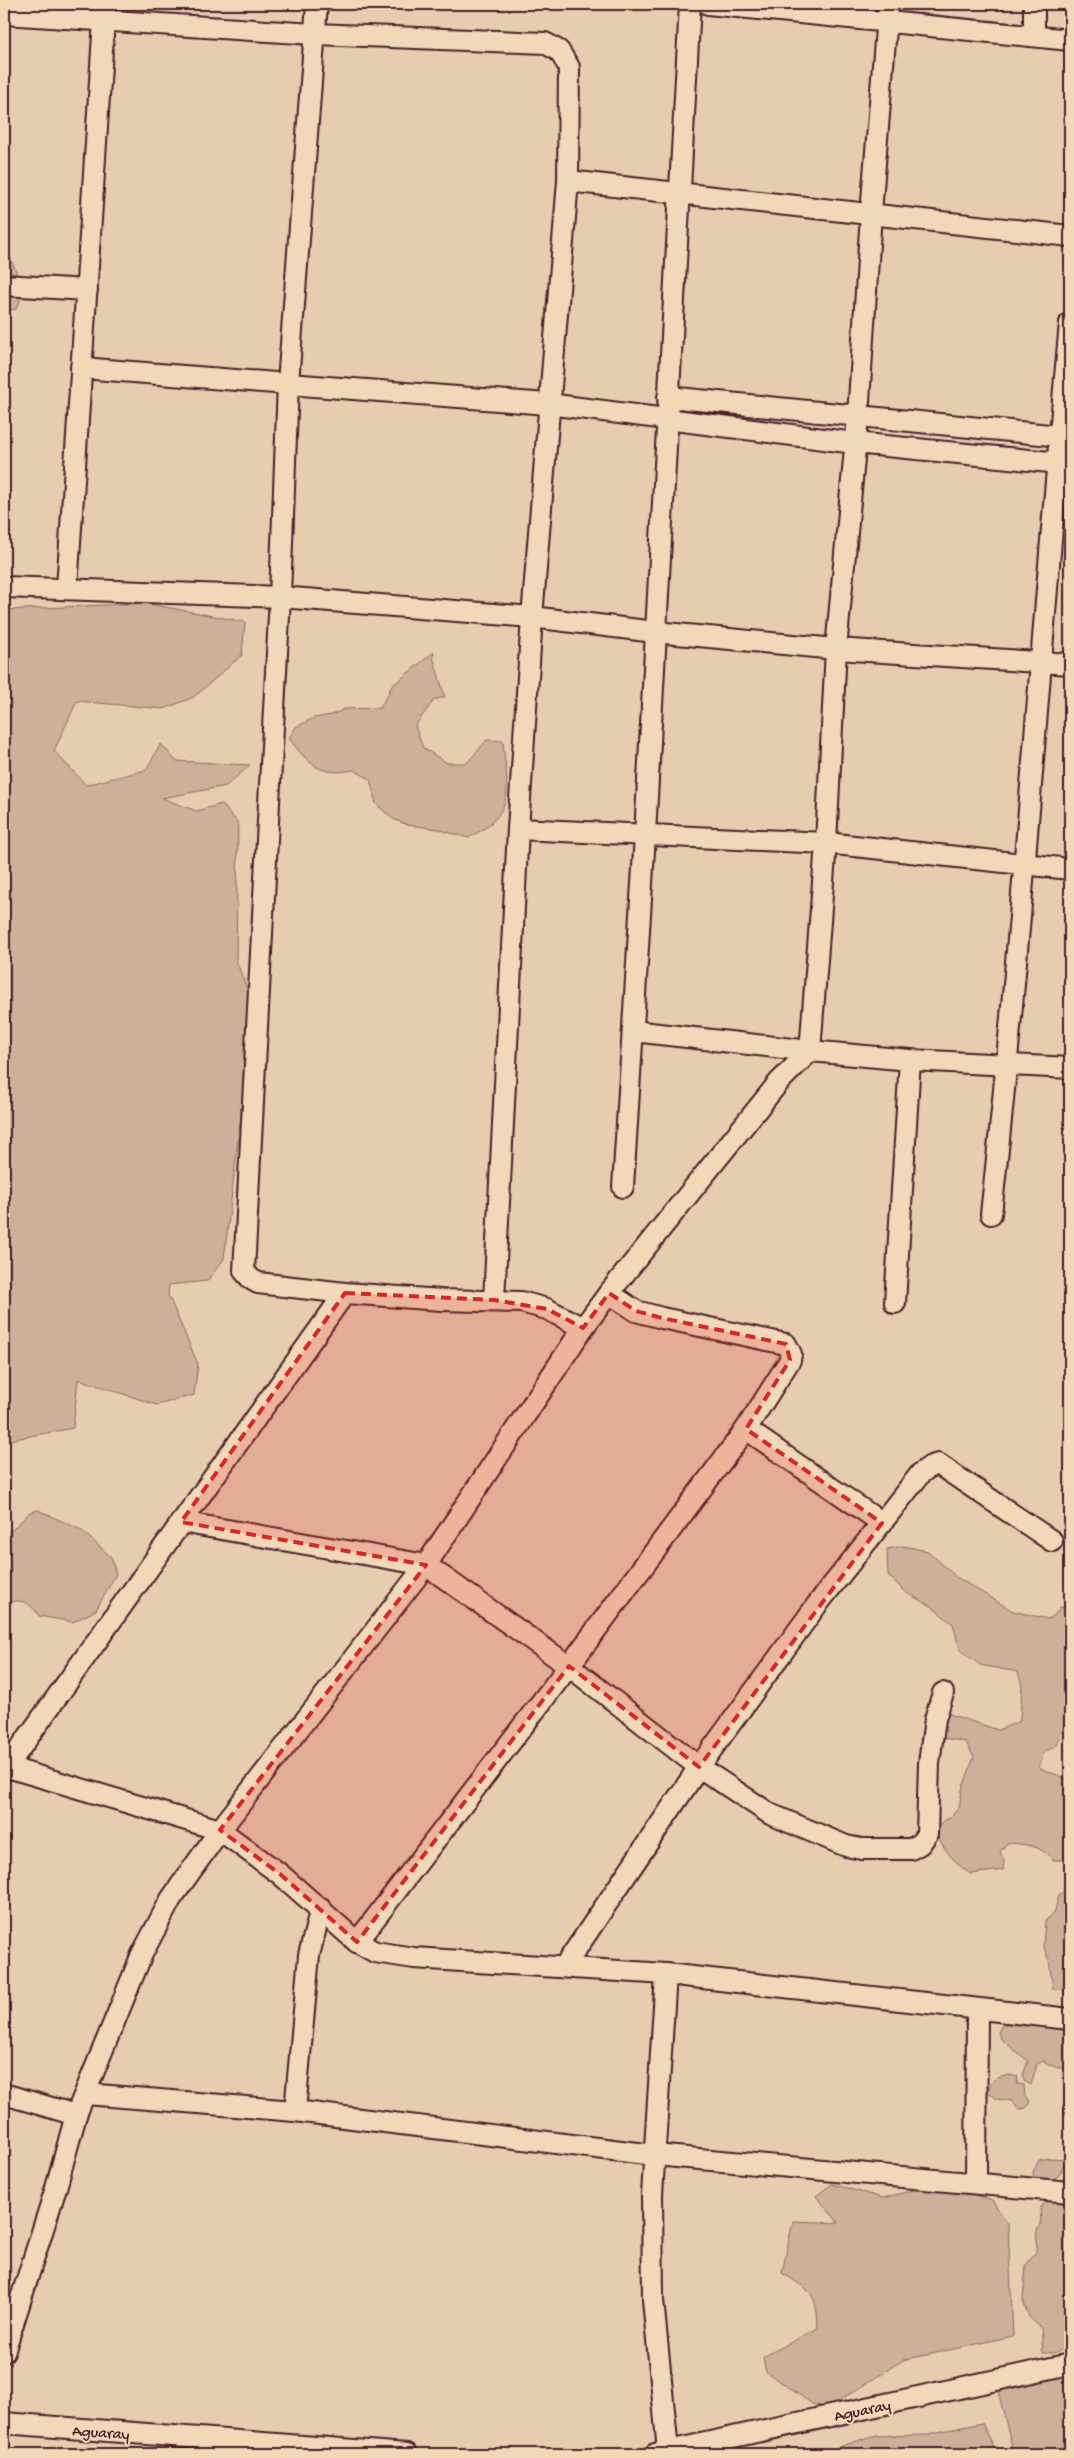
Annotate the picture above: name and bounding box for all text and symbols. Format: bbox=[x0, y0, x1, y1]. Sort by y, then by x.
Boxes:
street label: Aguaray bbox=[833, 2397, 893, 2428]
street label: Aguaray bbox=[71, 2423, 130, 2446]

